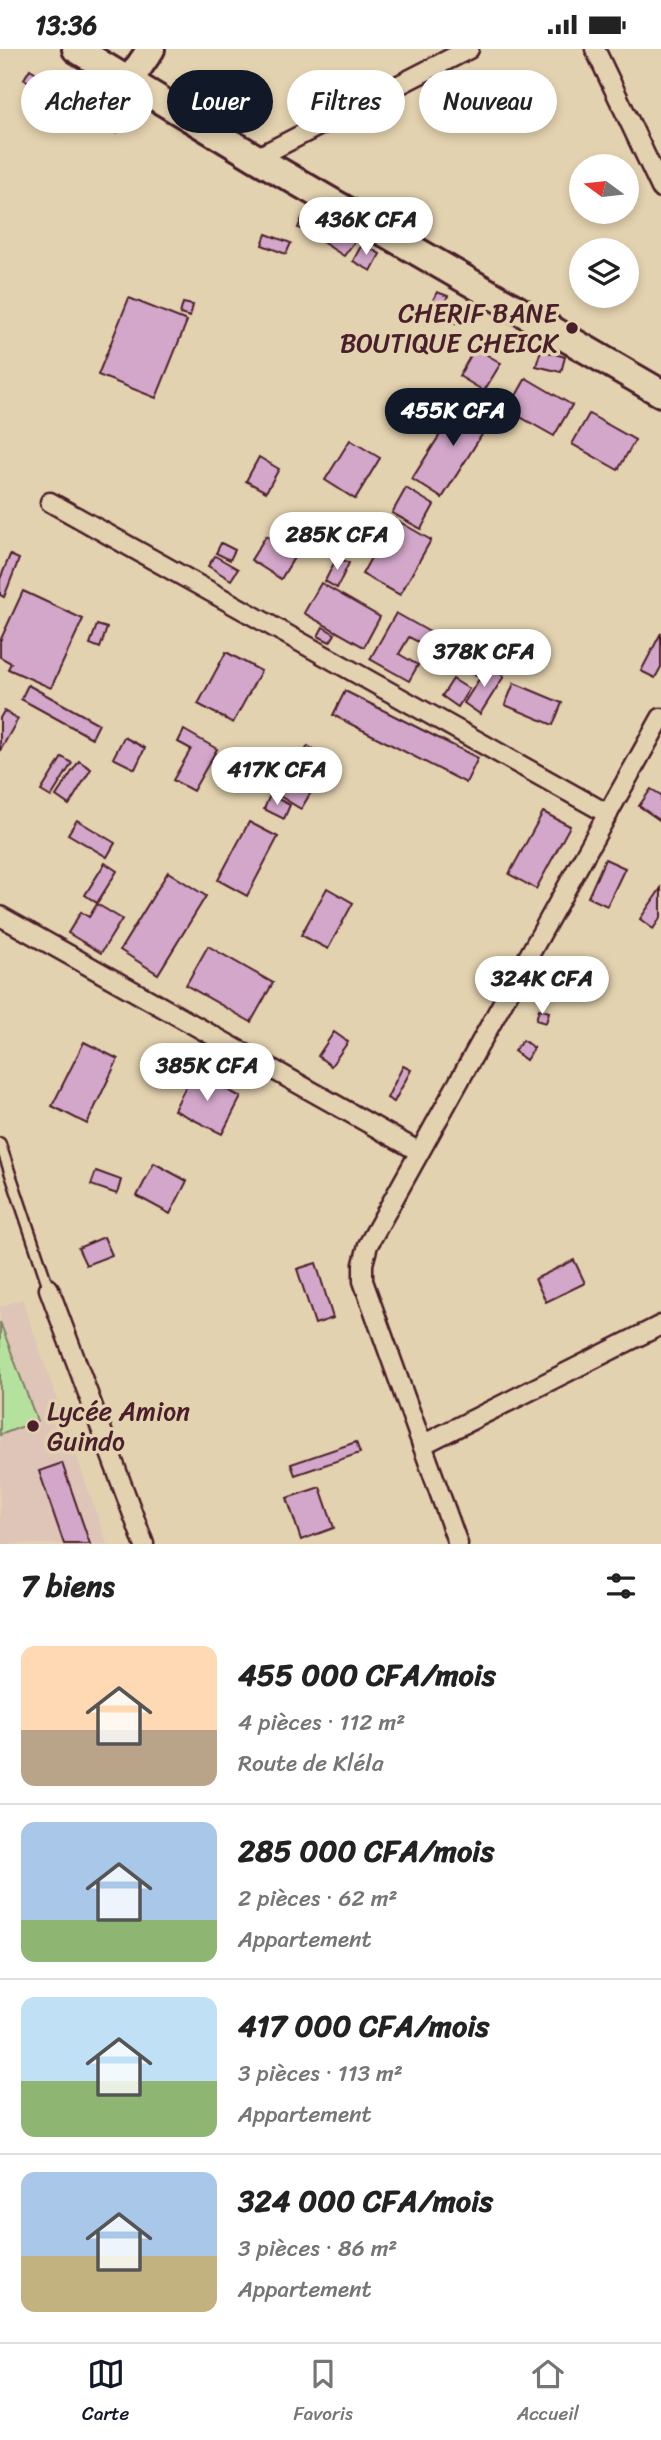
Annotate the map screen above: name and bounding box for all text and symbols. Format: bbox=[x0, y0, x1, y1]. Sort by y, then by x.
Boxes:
text: 13:36 bbox=[35, 2, 97, 48]
chip: Acheter bbox=[21, 70, 153, 133]
chip: Louer bbox=[167, 70, 273, 133]
chip: Filtres bbox=[287, 70, 405, 133]
chip: Nouveau bbox=[419, 70, 557, 133]
north arrow bbox=[569, 154, 639, 224]
map controls bbox=[569, 154, 639, 308]
pin: 436K CFA bbox=[294, 197, 438, 257]
text: 436K CFA bbox=[315, 199, 417, 240]
button: layers bbox=[569, 238, 639, 308]
place label: CHERIF BANE BOUTIQUE CHEICK bbox=[340, 290, 560, 366]
marker: CHERIF BANE BOUTIQUE CHEICK bbox=[564, 320, 580, 336]
pin: 455K CFA bbox=[381, 389, 525, 448]
text: 455K CFA bbox=[401, 390, 505, 431]
pin: 285K CFA bbox=[265, 512, 409, 572]
text: 285K CFA bbox=[285, 514, 389, 555]
pin: 378K CFA bbox=[412, 629, 556, 689]
text: 378K CFA bbox=[433, 631, 535, 672]
pin: 417K CFA bbox=[205, 747, 349, 807]
text: 417K CFA bbox=[227, 749, 327, 790]
pin: 324K CFA bbox=[470, 957, 614, 1016]
text: 324K CFA bbox=[491, 958, 593, 999]
pin: 385K CFA bbox=[135, 1044, 279, 1103]
text: 385K CFA bbox=[156, 1045, 258, 1086]
place label: Lycée Amion Guindo bbox=[47, 1388, 190, 1464]
marker: Lycée Amion Guindo bbox=[25, 1418, 41, 1434]
text: 7 biens bbox=[21, 1559, 115, 1613]
icon: filters bbox=[602, 1567, 640, 1605]
text: 455 000 CFA/mois bbox=[238, 1648, 496, 1702]
icon: home bbox=[77, 1674, 161, 1758]
text: 4 pièces · 112 m² bbox=[238, 1702, 405, 1743]
text: Route de Kléla bbox=[238, 1743, 383, 1784]
text: 285 000 CFA/mois bbox=[238, 1824, 494, 1878]
icon: home bbox=[77, 1850, 161, 1934]
text: 2 pièces · 62 m² bbox=[238, 1878, 397, 1919]
text: Appartement bbox=[238, 1919, 372, 1960]
text: 417 000 CFA/mois bbox=[238, 1999, 489, 2053]
icon: home bbox=[77, 2025, 161, 2109]
text: 3 pièces · 113 m² bbox=[238, 2053, 403, 2094]
text: Appartement bbox=[238, 2094, 372, 2135]
text: 324 000 CFA/mois bbox=[238, 2174, 493, 2228]
icon: home bbox=[77, 2200, 161, 2284]
text: 3 pièces · 86 m² bbox=[238, 2228, 397, 2269]
text: Appartement bbox=[238, 2269, 372, 2310]
tab: Carte bbox=[82, 2355, 129, 2430]
tab: Favoris bbox=[294, 2355, 353, 2430]
tab: Accueil bbox=[517, 2355, 579, 2430]

